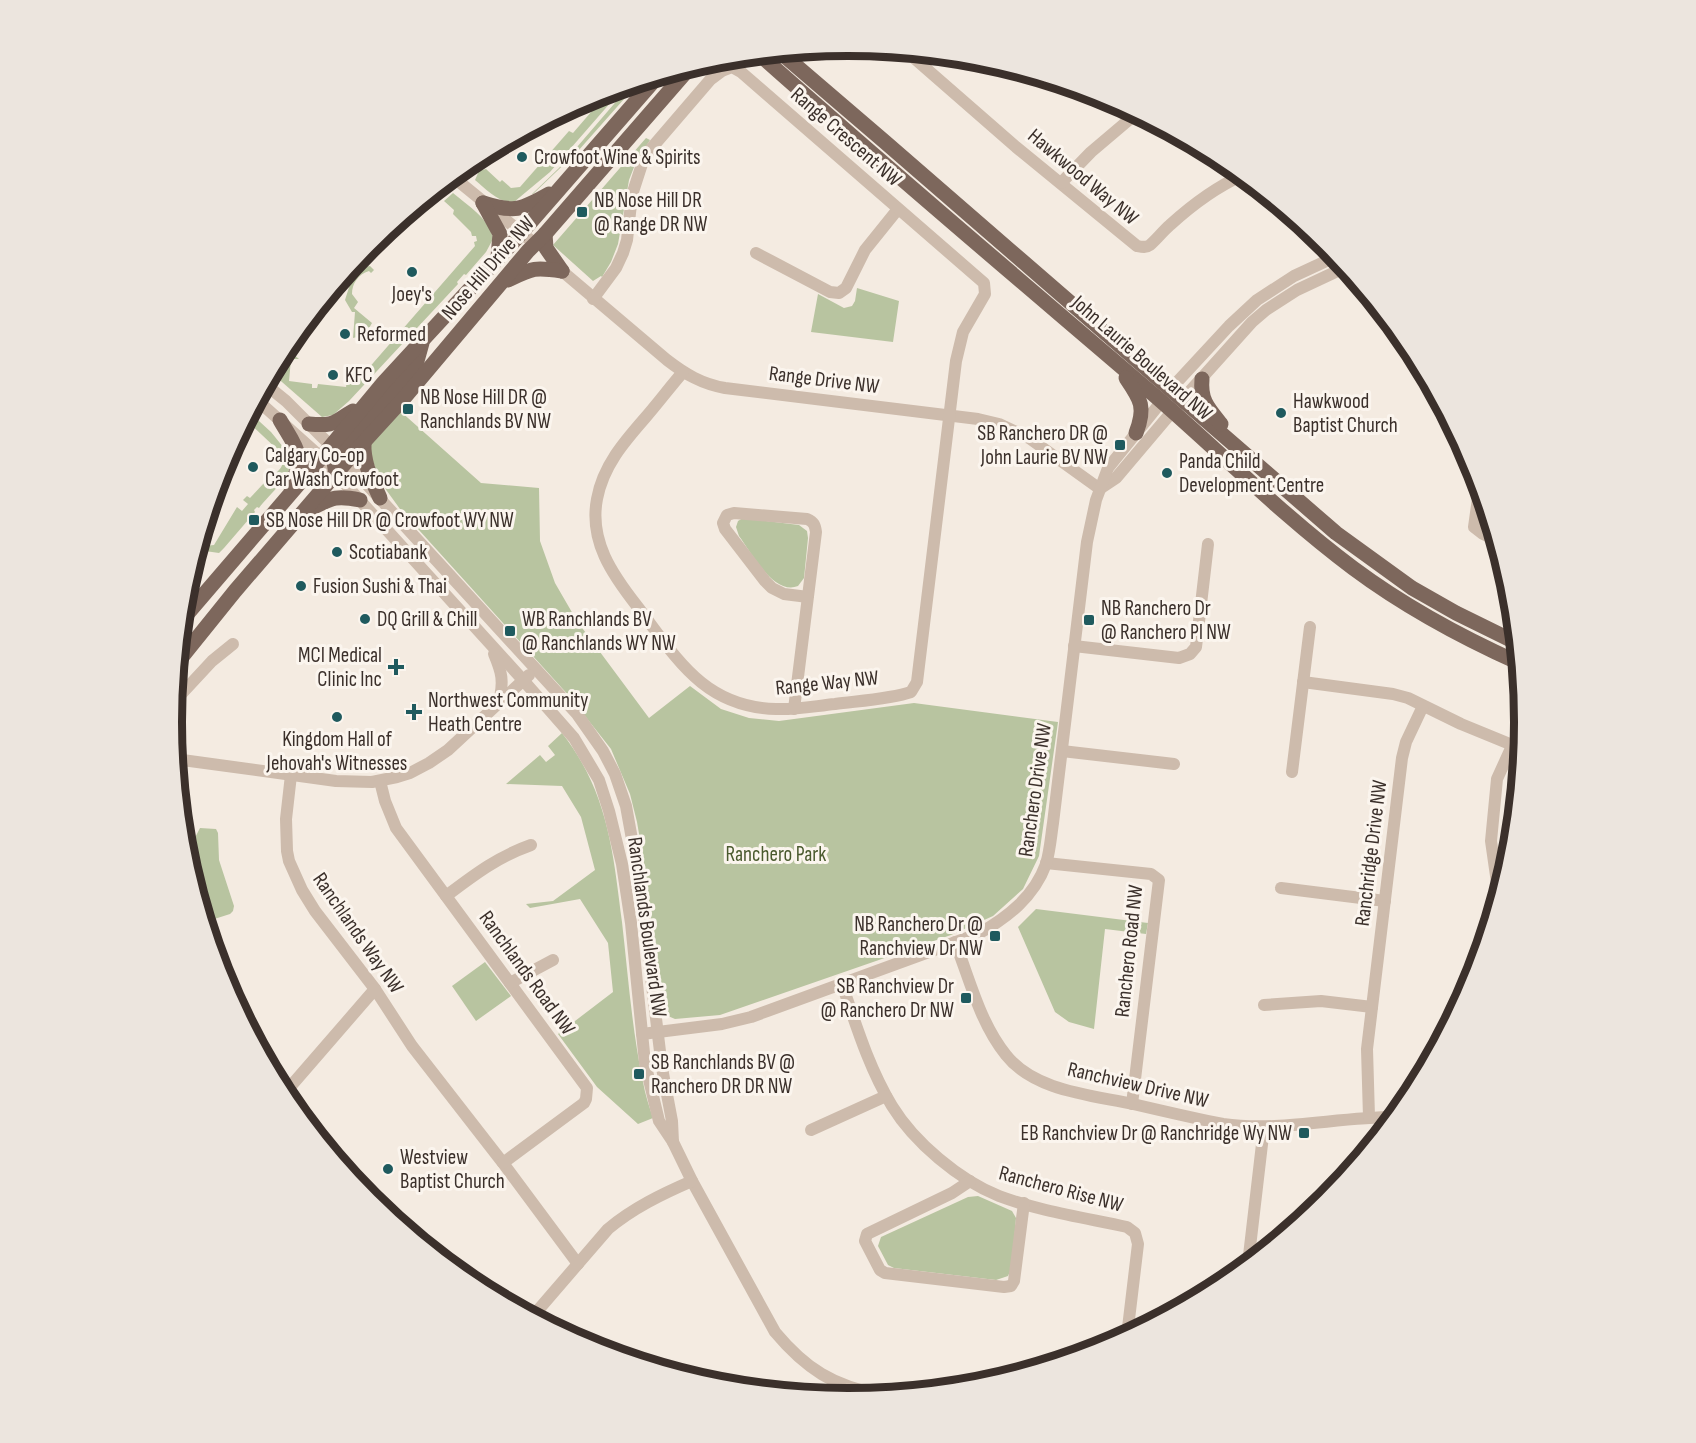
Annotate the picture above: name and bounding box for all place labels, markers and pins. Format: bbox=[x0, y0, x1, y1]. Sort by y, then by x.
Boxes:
place label: Crowfoot Wine & Spirits bbox=[534, 145, 701, 170]
marker: Crowfoot Wine & Spirits bbox=[515, 150, 529, 164]
place label: NB Nose Hill DR @ Range DR NW bbox=[594, 188, 708, 237]
marker: NB Nose Hill DR @ Range DR NW bbox=[575, 205, 589, 219]
marker: Joey's bbox=[405, 265, 419, 279]
place label: Joey's bbox=[391, 282, 432, 307]
place label: Reformed bbox=[357, 322, 426, 347]
marker: Reformed bbox=[338, 327, 352, 341]
place label: KFC bbox=[345, 363, 373, 388]
marker: KFC bbox=[326, 368, 340, 382]
place label: NB Nose Hill DR @ Ranchlands BV NW bbox=[420, 385, 551, 434]
place label: Hawkwood Baptist Church bbox=[1293, 389, 1398, 438]
marker: NB Nose Hill DR @ Ranchlands BV NW bbox=[401, 402, 415, 416]
marker: Hawkwood Baptist Church bbox=[1274, 406, 1288, 420]
place label: SB Ranchero DR @ John Laurie BV NW bbox=[977, 421, 1108, 470]
marker: SB Ranchero DR @ John Laurie BV NW bbox=[1113, 438, 1127, 452]
place label: Calgary Co-op Car Wash Crowfoot bbox=[265, 443, 399, 492]
place label: Panda Child Development Centre bbox=[1179, 449, 1324, 498]
marker: Calgary Co-op Car Wash Crowfoot bbox=[246, 460, 260, 474]
marker: Panda Child Development Centre bbox=[1160, 466, 1174, 480]
place label: SB Nose Hill DR @ Crowfoot WY NW bbox=[266, 508, 514, 533]
marker: SB Nose Hill DR @ Crowfoot WY NW bbox=[247, 513, 261, 527]
place label: Scotiabank bbox=[349, 540, 427, 565]
marker: Scotiabank bbox=[330, 545, 344, 559]
place label: Fusion Sushi & Thai bbox=[313, 574, 447, 599]
marker: Fusion Sushi & Thai bbox=[294, 579, 308, 593]
place label: NB Ranchero Dr @ Ranchero Pl NW bbox=[1101, 596, 1231, 645]
place label: DQ Grill & Chill bbox=[377, 607, 477, 632]
place label: WB Ranchlands BV @ Ranchlands WY NW bbox=[522, 607, 676, 656]
marker: DQ Grill & Chill bbox=[358, 612, 372, 626]
marker: NB Ranchero Dr @ Ranchero Pl NW bbox=[1082, 613, 1096, 627]
marker: WB Ranchlands BV @ Ranchlands WY NW bbox=[503, 624, 517, 638]
place label: MCI Medical Clinic Inc bbox=[298, 643, 382, 692]
marker: MCI Medical Clinic Inc bbox=[387, 658, 405, 676]
place label: Northwest Community Heath Centre bbox=[428, 688, 588, 737]
marker: Northwest Community Heath Centre bbox=[405, 703, 423, 721]
marker: Kingdom Hall of Jehovah's Witnesses bbox=[330, 710, 344, 724]
place label: Kingdom Hall of Jehovah's Witnesses bbox=[266, 727, 407, 776]
place label: NB Ranchero Dr @ Ranchview Dr NW bbox=[854, 912, 983, 961]
marker: NB Ranchero Dr @ Ranchview Dr NW bbox=[988, 929, 1002, 943]
place label: SB Ranchview Dr @ Ranchero Dr NW bbox=[821, 974, 954, 1023]
marker: SB Ranchview Dr @ Ranchero Dr NW bbox=[959, 991, 973, 1005]
place label: SB Ranchlands BV @ Ranchero DR DR NW bbox=[651, 1050, 795, 1099]
marker: SB Ranchlands BV @ Ranchero DR DR NW bbox=[632, 1067, 646, 1081]
place label: EB Ranchview Dr @ Ranchridge Wy NW bbox=[1021, 1121, 1292, 1146]
marker: EB Ranchview Dr @ Ranchridge Wy NW bbox=[1297, 1126, 1311, 1140]
place label: Westview Baptist Church bbox=[400, 1145, 505, 1194]
marker: Westview Baptist Church bbox=[381, 1162, 395, 1176]

